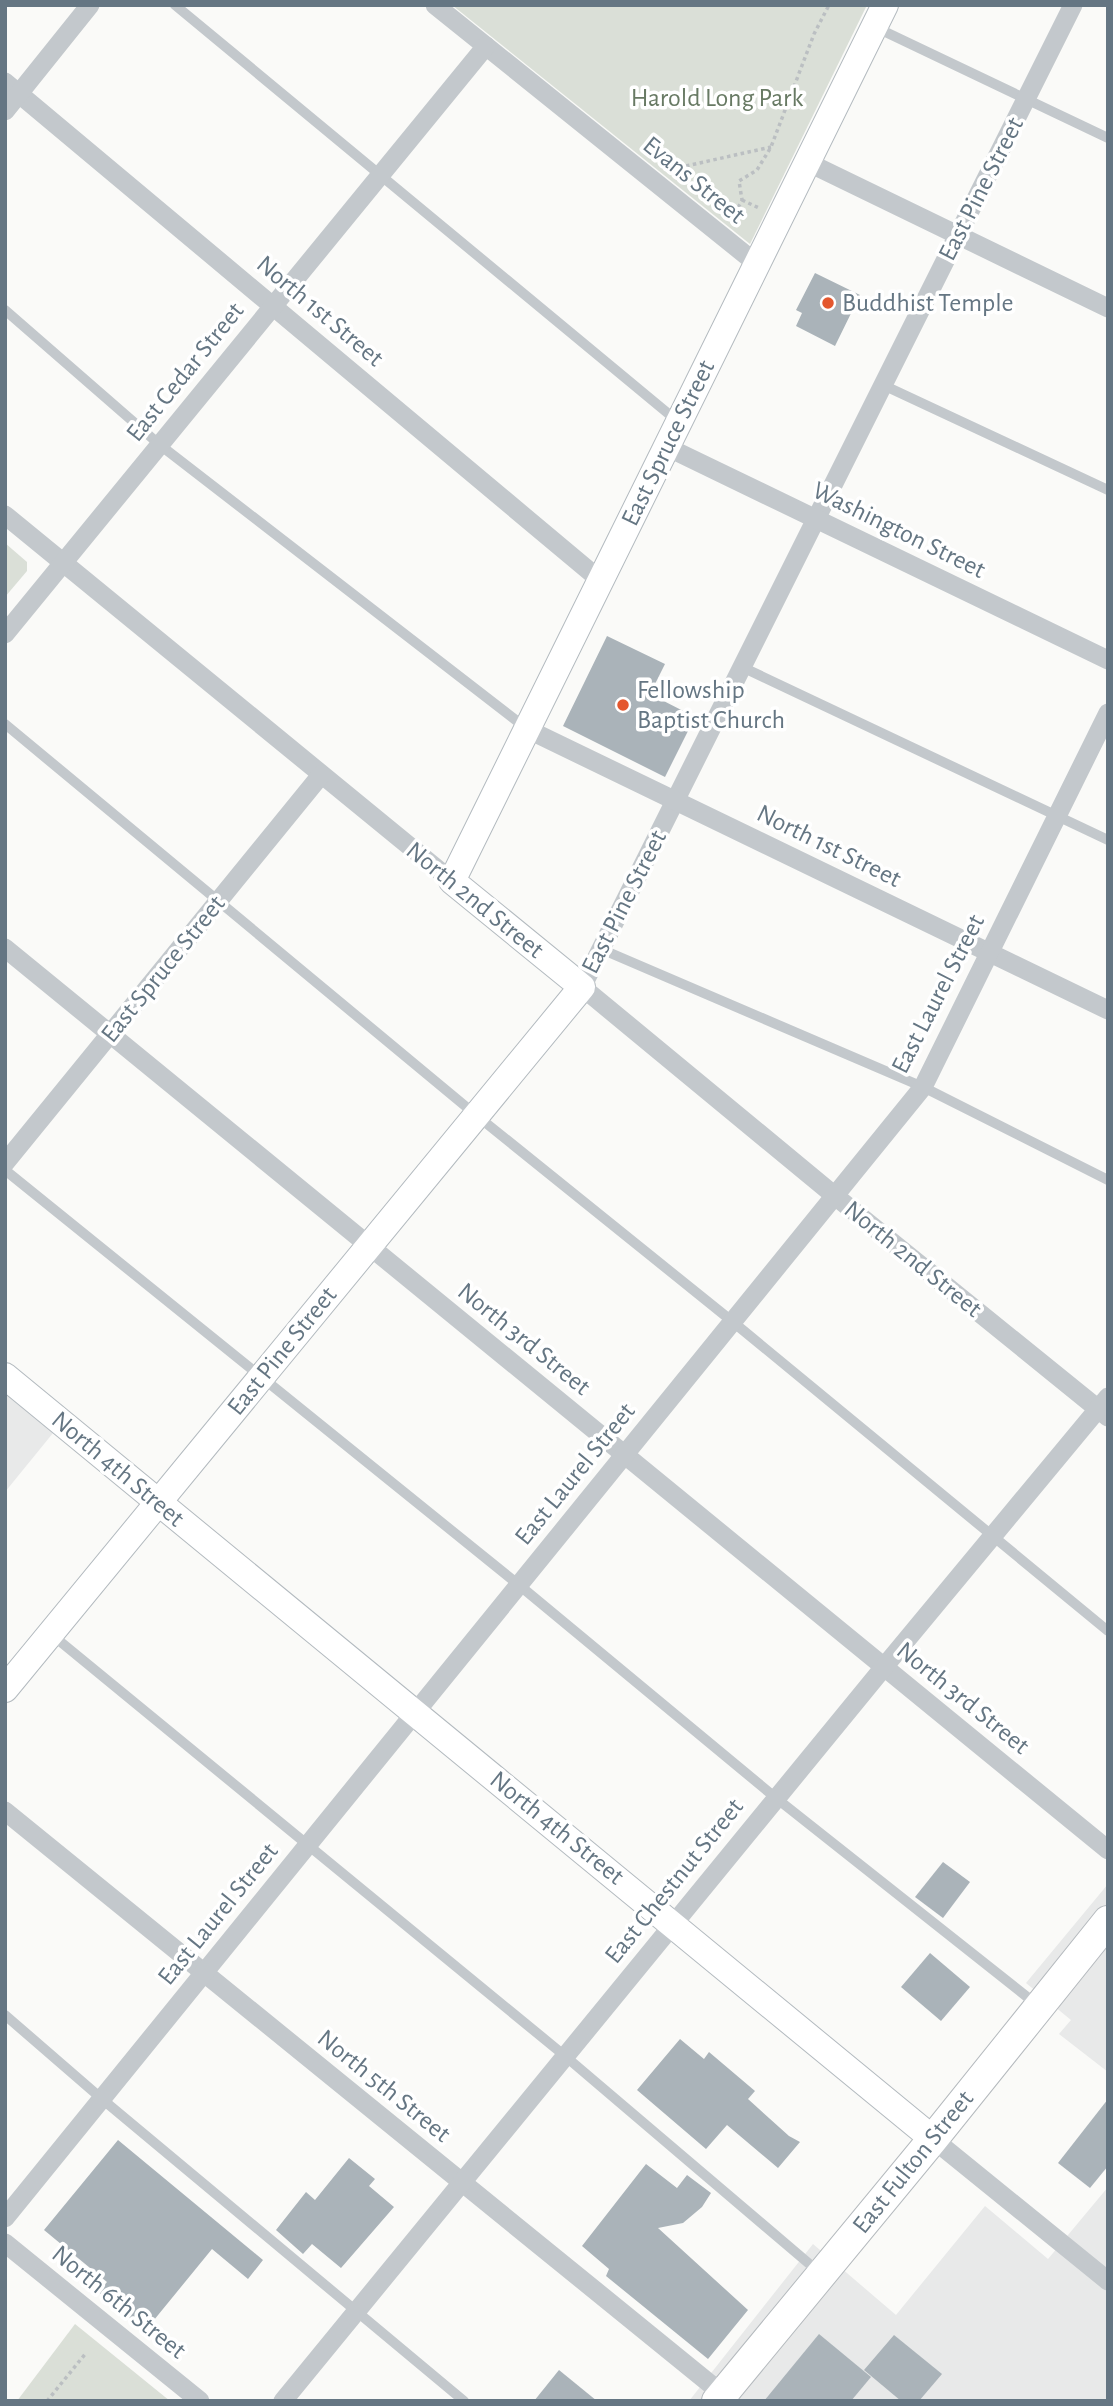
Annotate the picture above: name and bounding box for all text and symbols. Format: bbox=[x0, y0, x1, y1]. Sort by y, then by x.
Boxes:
park label: Harold Long Park bbox=[631, 85, 803, 111]
street label: East Pine Street bbox=[934, 113, 1028, 265]
street label: Evans Street bbox=[638, 131, 750, 229]
street label: North 1st Street bbox=[252, 251, 388, 371]
place label: Buddhist Temple bbox=[842, 290, 1014, 316]
marker: Buddhist Temple bbox=[820, 295, 836, 311]
street label: East Cedar Street bbox=[121, 298, 249, 446]
street label: East Spruce Street bbox=[617, 356, 719, 530]
street label: Washington Street bbox=[809, 477, 989, 583]
place label: Fellowship Baptist Church bbox=[637, 677, 785, 733]
marker: Fellowship Baptist Church bbox=[615, 697, 631, 713]
street label: North 1st Street bbox=[753, 800, 905, 892]
street label: East Pine Street bbox=[577, 826, 671, 978]
street label: North 2nd Street bbox=[401, 837, 549, 963]
street label: East Spruce Street bbox=[96, 891, 230, 1047]
street label: East Laurel Street bbox=[887, 910, 989, 1078]
street label: North 2nd Street bbox=[839, 1196, 987, 1322]
street label: North 3rd Street bbox=[453, 1278, 595, 1400]
street label: East Pine Street bbox=[223, 1282, 341, 1420]
street label: East Laurel Street bbox=[510, 1398, 640, 1550]
street label: North 4th Street bbox=[47, 1406, 189, 1532]
street label: North 3rd Street bbox=[892, 1637, 1034, 1759]
street label: North 4th Street bbox=[485, 1766, 629, 1890]
street label: East Chestnut Street bbox=[600, 1794, 748, 1968]
street label: East Laurel Street bbox=[153, 1838, 283, 1990]
street label: North 5th Street bbox=[313, 2025, 455, 2147]
street label: East Fulton Street bbox=[848, 2086, 978, 2238]
street label: North 6th Street bbox=[47, 2240, 191, 2364]

